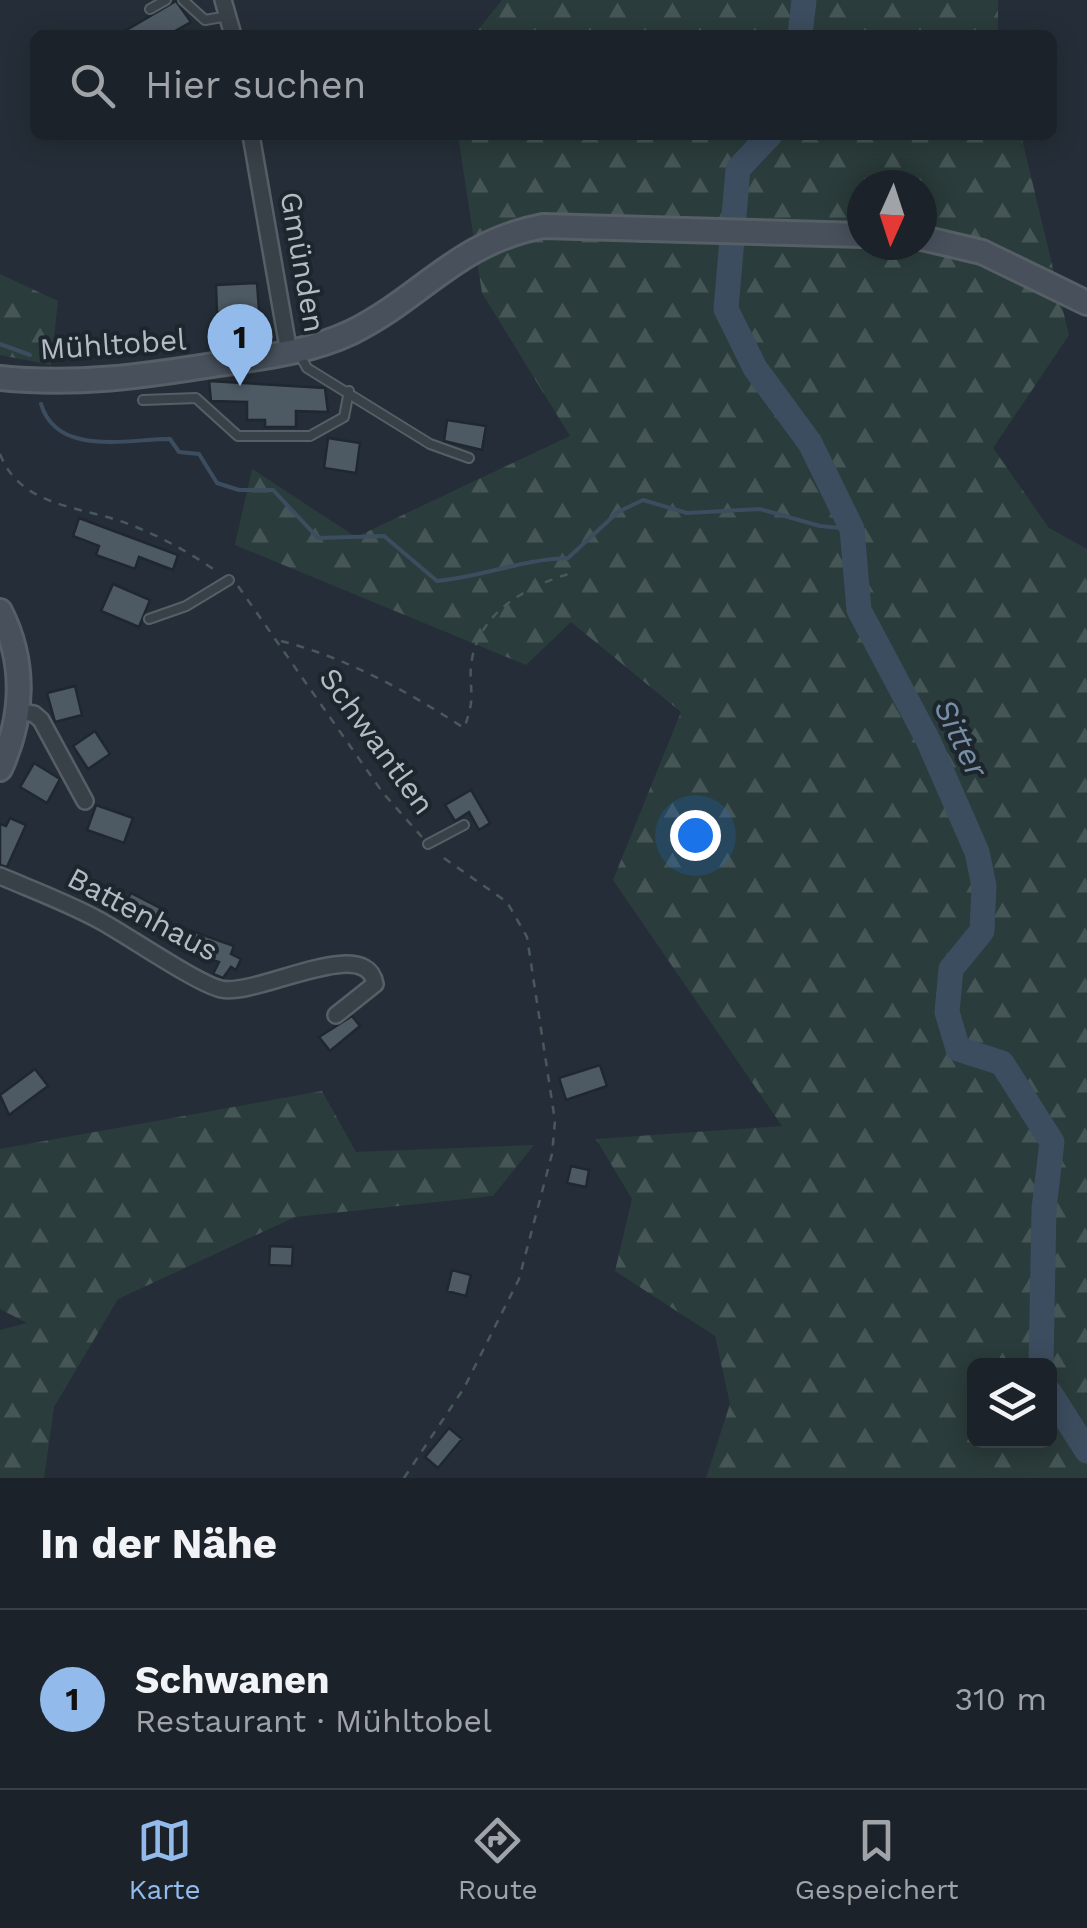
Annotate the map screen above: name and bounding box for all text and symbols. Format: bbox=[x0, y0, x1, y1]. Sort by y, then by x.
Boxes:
search box bbox=[30, 30, 1057, 140]
icon: search bbox=[65, 58, 120, 113]
text: Hier suchen bbox=[145, 63, 366, 107]
north arrow bbox=[847, 170, 937, 260]
street label: Gmünden bbox=[273, 189, 333, 335]
pin: 1 bbox=[208, 304, 272, 386]
street label: Mühltobel bbox=[38, 321, 188, 367]
street label: Schwantlen bbox=[312, 661, 442, 821]
water label: Sitter bbox=[926, 692, 997, 785]
your location bbox=[670, 810, 721, 861]
street label: Battenhaus bbox=[62, 860, 224, 968]
map controls bbox=[967, 1358, 1057, 1448]
button: layers bbox=[967, 1358, 1057, 1448]
text: In der Nähe bbox=[40, 1519, 277, 1568]
text: Schwanen bbox=[135, 1658, 330, 1702]
text: 1 bbox=[66, 1680, 79, 1718]
text: 310 m bbox=[955, 1680, 1047, 1718]
text: Restaurant · Mühltobel bbox=[135, 1702, 492, 1740]
tab: Karte bbox=[128, 1813, 201, 1906]
tab: Route bbox=[458, 1813, 538, 1906]
tab: Gespeichert bbox=[795, 1813, 959, 1906]

